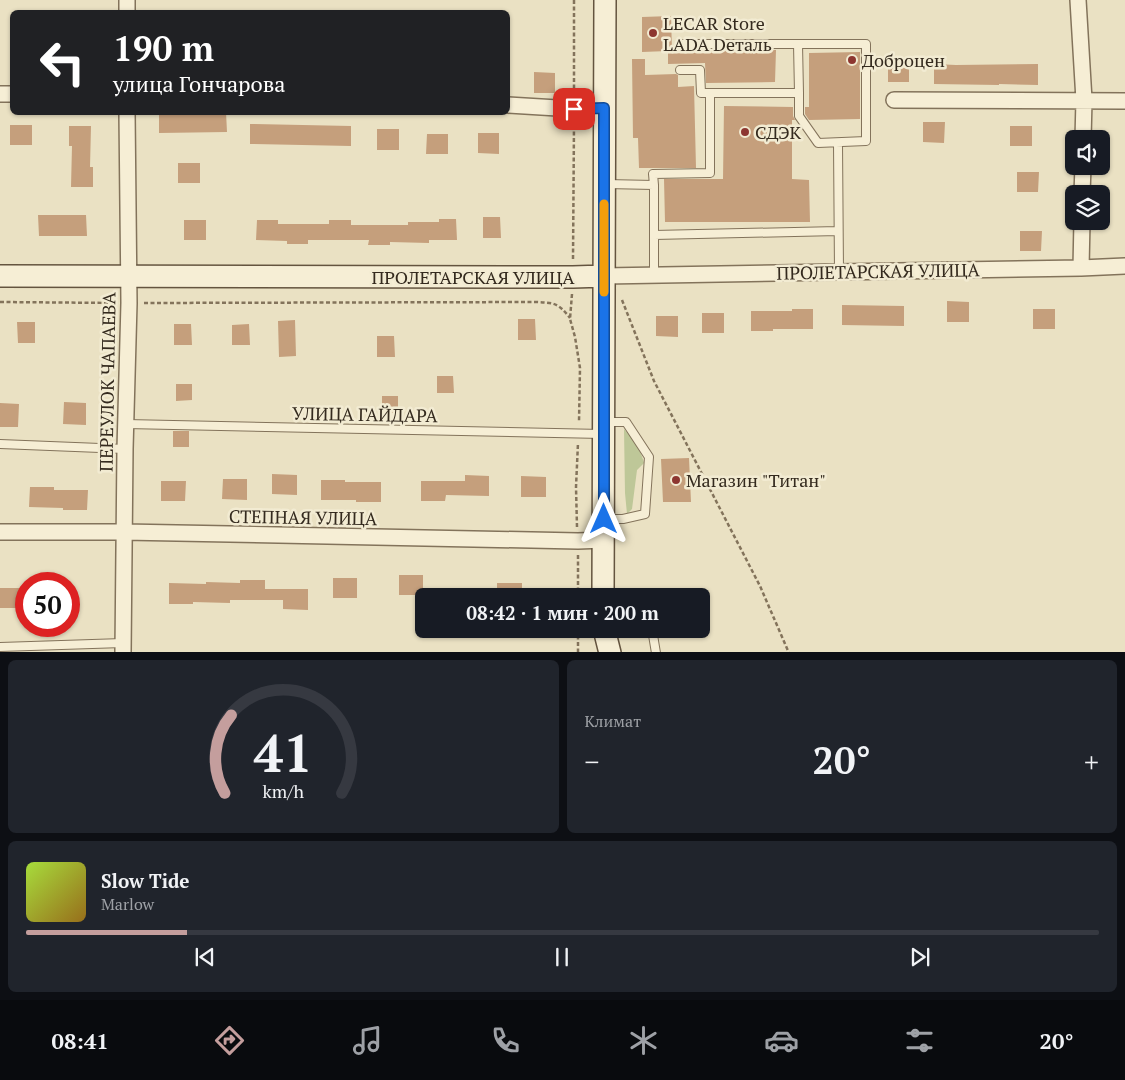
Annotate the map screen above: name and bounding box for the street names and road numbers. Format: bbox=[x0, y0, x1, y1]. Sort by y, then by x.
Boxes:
street label: ПРОЛЕТАРСКАЯ УЛИЦА bbox=[776, 257, 981, 285]
street label: ПРОЛЕТАРСКАЯ УЛИЦА bbox=[371, 265, 575, 289]
street label: ПЕРЕУЛОК ЧАПАЕВА bbox=[93, 291, 121, 472]
street label: УЛИЦА ГАЙДАРА bbox=[292, 401, 439, 427]
street label: СТЕПНАЯ УЛИЦА bbox=[229, 504, 378, 530]

